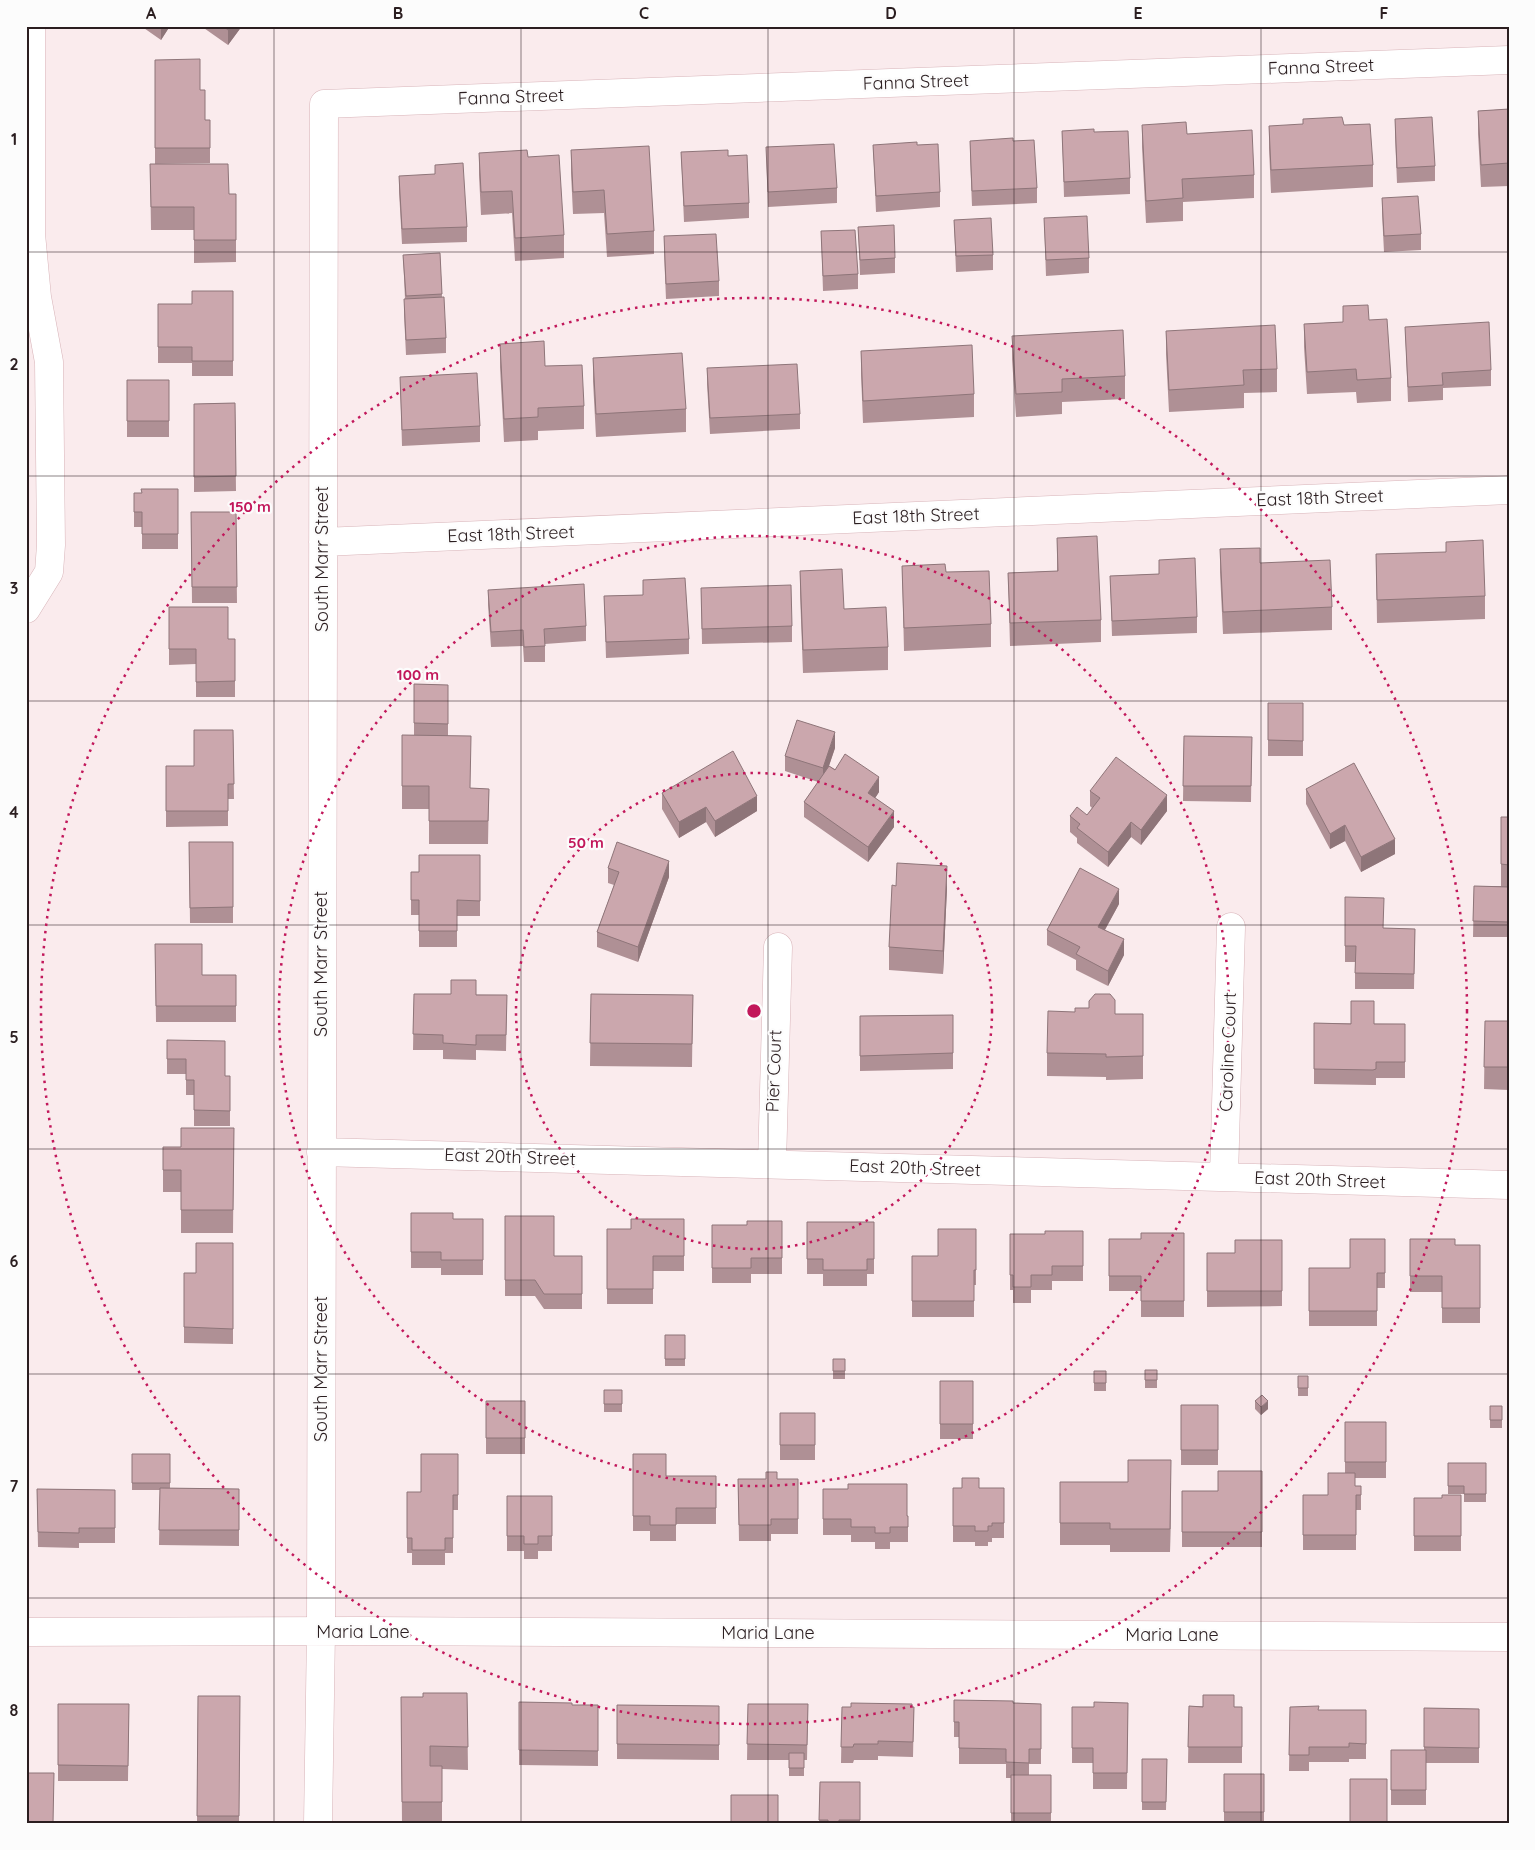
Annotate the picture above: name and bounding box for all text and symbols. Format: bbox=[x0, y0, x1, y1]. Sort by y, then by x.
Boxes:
text: A bbox=[146, 3, 157, 23]
text: B bbox=[393, 3, 403, 23]
text: C bbox=[639, 3, 649, 23]
text: D bbox=[885, 3, 897, 23]
text: E bbox=[1133, 3, 1143, 23]
text: F bbox=[1380, 3, 1389, 23]
street label: Fanna Street bbox=[1267, 53, 1375, 80]
street label: Fanna Street bbox=[862, 68, 970, 95]
street label: Fanna Street bbox=[457, 83, 565, 110]
text: 1 bbox=[11, 129, 17, 149]
text: 2 bbox=[9, 354, 19, 374]
street label: East 18th Street bbox=[1256, 484, 1384, 511]
street label: South Marr Street bbox=[310, 486, 333, 632]
text: 150 m bbox=[229, 497, 271, 516]
street label: East 18th Street bbox=[852, 502, 980, 529]
street label: East 18th Street bbox=[447, 520, 575, 547]
text: 3 bbox=[10, 578, 18, 598]
text: 100 m bbox=[397, 665, 439, 684]
text: 4 bbox=[9, 802, 19, 822]
text: 50 m bbox=[568, 833, 604, 852]
street label: South Marr Street bbox=[309, 891, 332, 1037]
street label: Caroline Court bbox=[1214, 992, 1241, 1112]
centre of rings bbox=[745, 1002, 763, 1020]
text: 5 bbox=[9, 1027, 19, 1047]
street label: Pier Court bbox=[761, 1029, 786, 1113]
street label: East 20th Street bbox=[444, 1143, 576, 1170]
street label: East 20th Street bbox=[849, 1154, 981, 1181]
street label: East 20th Street bbox=[1254, 1166, 1386, 1193]
text: 6 bbox=[10, 1251, 19, 1271]
street label: South Marr Street bbox=[309, 1296, 332, 1442]
text: 7 bbox=[10, 1476, 19, 1496]
street label: Maria Lane bbox=[316, 1620, 410, 1643]
street label: Maria Lane bbox=[721, 1621, 815, 1644]
street label: Maria Lane bbox=[1125, 1623, 1219, 1646]
text: 8 bbox=[10, 1700, 19, 1720]

